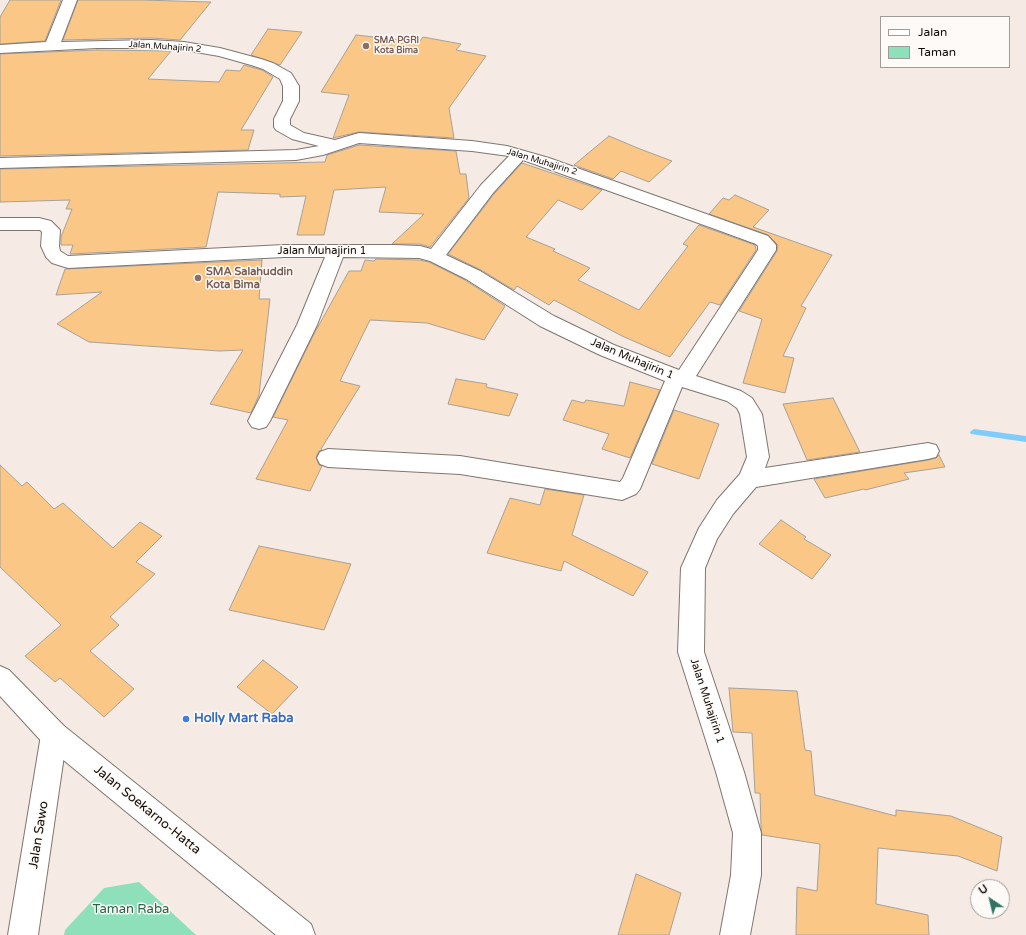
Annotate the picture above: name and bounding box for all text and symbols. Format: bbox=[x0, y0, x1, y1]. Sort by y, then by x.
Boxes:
legend bbox=[880, 16, 1010, 68]
text: Jalan bbox=[918, 25, 947, 39]
place label: SMA PGRI Kota Bima bbox=[374, 36, 419, 57]
street label: Jalan Muhajirin 2 bbox=[128, 39, 202, 55]
marker: SMA PGRI Kota Bima bbox=[361, 41, 371, 51]
text: Taman bbox=[918, 45, 956, 59]
street label: Jalan Muhajirin 2 bbox=[506, 146, 578, 178]
street label: Jalan Muhajirin 1 bbox=[278, 244, 366, 258]
place label: SMA Salahuddin Kota Bima bbox=[206, 265, 293, 291]
marker: SMA Salahuddin Kota Bima bbox=[193, 273, 203, 283]
street label: Jalan Muhajirin 1 bbox=[589, 336, 675, 382]
street label: Jalan Muhajirin 1 bbox=[687, 657, 727, 745]
place label: Holly Mart Raba bbox=[194, 711, 294, 727]
marker: Holly Mart Raba bbox=[181, 714, 191, 724]
street label: Jalan Soekarno-Hatta bbox=[90, 762, 204, 858]
street label: Jalan Sawo bbox=[26, 800, 52, 870]
north arrow bbox=[970, 879, 1010, 919]
text: U bbox=[976, 882, 991, 897]
park label: Taman Raba bbox=[93, 902, 169, 918]

